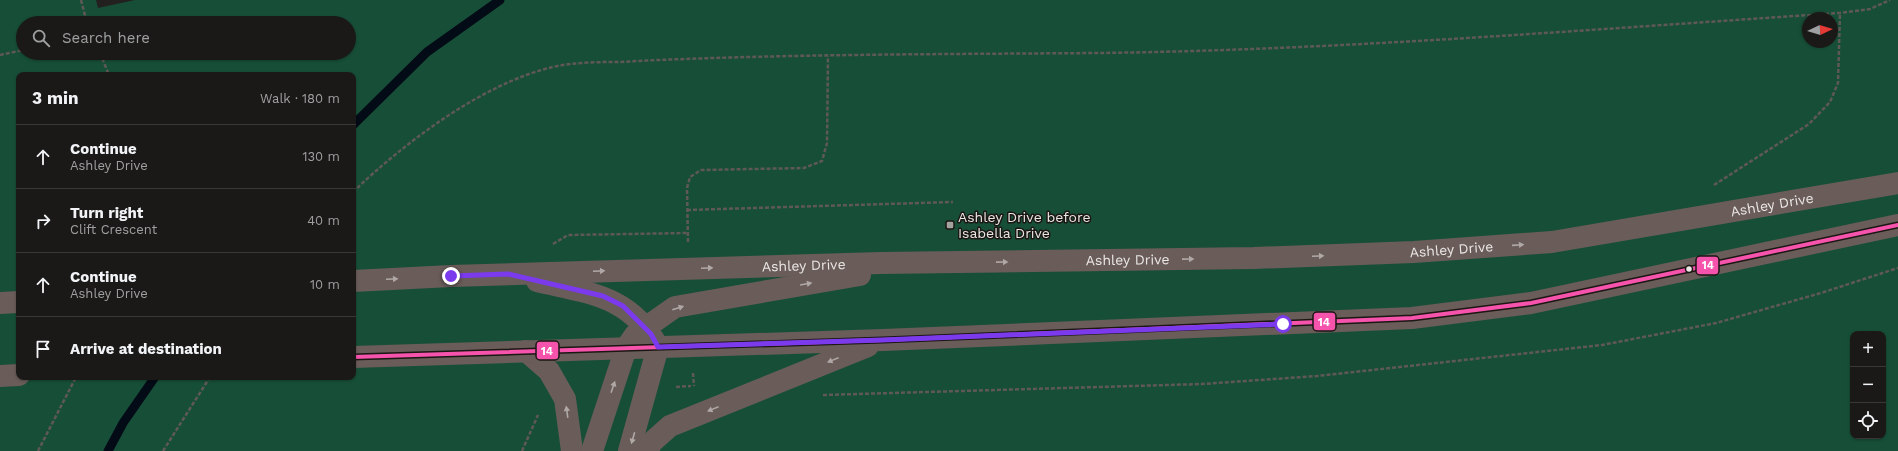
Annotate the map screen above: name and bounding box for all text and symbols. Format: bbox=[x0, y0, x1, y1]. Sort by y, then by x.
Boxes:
north arrow bbox=[1802, 12, 1838, 48]
search box bbox=[16, 16, 356, 60]
icon: search bbox=[30, 27, 52, 49]
text: Search here bbox=[62, 29, 150, 47]
text: 3 min bbox=[32, 88, 78, 108]
text: Walk · 180 m bbox=[260, 91, 340, 106]
text: Continue bbox=[70, 140, 137, 158]
icon: ahead bbox=[32, 146, 54, 168]
text: 130 m bbox=[302, 149, 340, 164]
text: Ashley Drive bbox=[70, 158, 148, 173]
street label: Ashley Drive bbox=[1729, 190, 1815, 219]
text: Turn right bbox=[70, 204, 143, 222]
place label: Ashley Drive before Isabella Drive bbox=[958, 209, 1091, 241]
icon: right bbox=[32, 210, 54, 232]
text: 40 m bbox=[307, 213, 340, 228]
marker: Ashley Drive before Isabella Drive bbox=[945, 220, 955, 230]
text: Clift Crescent bbox=[70, 222, 157, 237]
street label: Ashley Drive bbox=[1409, 238, 1494, 260]
one-way arrow bbox=[1512, 241, 1524, 248]
street label: Ashley Drive bbox=[1086, 251, 1170, 268]
one-way arrow bbox=[1312, 252, 1324, 259]
street label: Ashley Drive bbox=[762, 256, 846, 275]
one-way arrow bbox=[1182, 256, 1195, 262]
line badge: 14 bbox=[1696, 256, 1719, 275]
one-way arrow bbox=[996, 259, 1008, 266]
text: 14 bbox=[1702, 259, 1714, 272]
unlabelled marker bbox=[1684, 264, 1694, 274]
one-way arrow bbox=[701, 265, 714, 271]
route end bbox=[442, 267, 460, 285]
text: Continue bbox=[70, 268, 137, 286]
one-way arrow bbox=[593, 268, 605, 275]
icon: ahead bbox=[32, 274, 54, 296]
one-way arrow bbox=[386, 275, 398, 282]
text: 10 m bbox=[310, 277, 340, 292]
one-way arrow bbox=[799, 281, 812, 287]
text: Ashley Drive bbox=[70, 286, 148, 301]
one-way arrow bbox=[672, 305, 684, 311]
line badge: 14 bbox=[1313, 312, 1336, 331]
route start bbox=[1274, 315, 1292, 333]
text: 14 bbox=[1318, 316, 1330, 329]
map controls bbox=[1850, 331, 1886, 439]
button: + bbox=[1850, 331, 1886, 367]
icon: arrive bbox=[32, 338, 54, 360]
text: Arrive at destination bbox=[70, 340, 222, 358]
line badge: 14 bbox=[536, 341, 559, 360]
text: 14 bbox=[541, 345, 553, 358]
one-way arrow bbox=[828, 357, 839, 363]
button: − bbox=[1850, 367, 1886, 403]
one-way arrow bbox=[610, 381, 616, 393]
button: locate bbox=[1850, 403, 1886, 439]
one-way arrow bbox=[564, 406, 570, 418]
one-way arrow bbox=[707, 406, 719, 412]
one-way arrow bbox=[629, 432, 635, 444]

